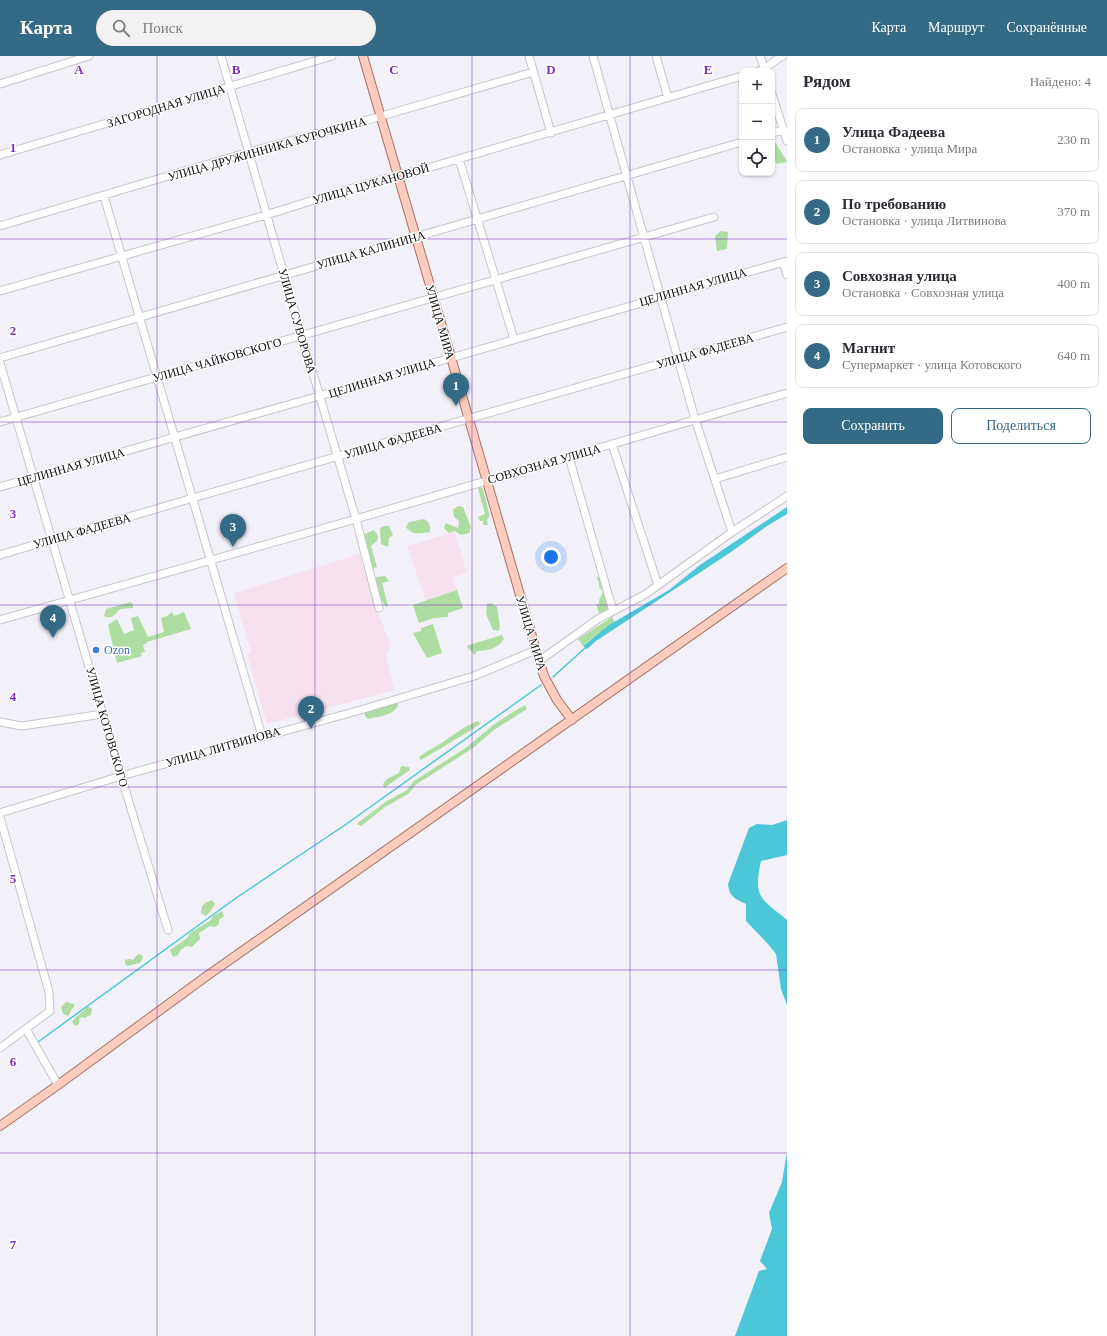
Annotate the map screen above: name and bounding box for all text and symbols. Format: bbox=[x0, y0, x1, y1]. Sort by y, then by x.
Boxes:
search box bbox=[96, 10, 376, 46]
text: Карта bbox=[20, 17, 72, 38]
icon: search bbox=[110, 17, 132, 39]
text: Поиск bbox=[142, 20, 183, 36]
text: Карта bbox=[871, 20, 906, 35]
text: Маршрут bbox=[928, 20, 984, 35]
text: Сохранённые bbox=[1006, 20, 1087, 35]
text: A bbox=[74, 62, 84, 77]
text: B bbox=[232, 62, 241, 77]
text: C bbox=[389, 62, 399, 77]
text: D bbox=[546, 62, 556, 77]
text: E bbox=[704, 62, 712, 77]
map controls bbox=[739, 68, 775, 176]
button: + bbox=[739, 68, 775, 104]
text: Рядом bbox=[803, 72, 851, 91]
text: Найдено: 4 bbox=[1030, 74, 1091, 89]
street label: ЗАГОРОДНАЯ УЛИЦА bbox=[105, 81, 227, 131]
button: − bbox=[739, 104, 775, 140]
street label: УЛИЦА ДРУЖИННИКА КУРОЧКИНА bbox=[166, 114, 368, 184]
text: Улица Фадеева bbox=[842, 124, 945, 140]
text: 1 bbox=[814, 132, 820, 147]
text: 230 m bbox=[1057, 132, 1090, 147]
text: 1 bbox=[10, 140, 16, 155]
button: locate bbox=[739, 140, 775, 176]
text: Остановка · улица Мира bbox=[842, 141, 977, 156]
street label: УЛИЦА ЦУКАНОВОЙ bbox=[311, 161, 431, 207]
text: По требованию bbox=[842, 196, 946, 212]
text: 2 bbox=[814, 204, 820, 219]
text: 370 m bbox=[1057, 204, 1090, 219]
text: Остановка · улица Литвинова bbox=[842, 213, 1006, 228]
street label: УЛИЦА КАЛИНИНА bbox=[315, 228, 427, 272]
street label: ЦЕЛИННАЯ УЛИЦА bbox=[638, 265, 749, 309]
street label: УЛИЦА СУВОРОВА bbox=[275, 267, 319, 375]
text: Совхозная улица bbox=[842, 268, 957, 284]
text: 3 bbox=[814, 276, 820, 291]
text: 400 m bbox=[1057, 276, 1090, 291]
street label: УЛИЦА МИРА bbox=[423, 283, 457, 361]
text: Остановка · Совхозная улица bbox=[842, 285, 1004, 300]
text: 2 bbox=[10, 323, 16, 338]
street label: УЛИЦА ФАДЕЕВА bbox=[655, 330, 756, 372]
street label: УЛИЦА ЧАЙКОВСКОГО bbox=[151, 335, 283, 385]
text: Магнит bbox=[842, 340, 895, 356]
text: 4 bbox=[814, 348, 820, 363]
text: 640 m bbox=[1057, 348, 1090, 363]
street label: ЦЕЛИННАЯ УЛИЦА bbox=[327, 355, 437, 401]
text: Супермаркет · улица Котовского bbox=[842, 357, 1022, 372]
pin: 1 bbox=[443, 373, 469, 406]
button: Сохранить bbox=[803, 408, 943, 444]
button: Поделиться bbox=[951, 408, 1091, 444]
street label: УЛИЦА ФАДЕЕВА bbox=[343, 420, 444, 462]
street label: СОВХОЗНАЯ УЛИЦА bbox=[486, 441, 602, 487]
street label: ЦЕЛИННАЯ УЛИЦА bbox=[16, 445, 127, 489]
text: 3 bbox=[10, 506, 17, 521]
street label: УЛИЦА ФАДЕЕВА bbox=[32, 510, 133, 552]
pin: 3 bbox=[220, 514, 246, 547]
your location bbox=[541, 547, 561, 567]
street label: УЛИЦА МИРА bbox=[513, 594, 549, 672]
pin: 4 bbox=[40, 605, 66, 638]
place label: Ozon bbox=[104, 643, 130, 657]
marker: Ozon bbox=[91, 645, 101, 655]
street label: УЛИЦА КОТОВСКОГО bbox=[83, 665, 131, 789]
text: 4 bbox=[10, 689, 17, 704]
pin: 2 bbox=[298, 696, 324, 729]
street label: УЛИЦА ЛИТВИНОВА bbox=[164, 724, 282, 770]
text: 5 bbox=[10, 871, 17, 886]
text: 6 bbox=[10, 1054, 17, 1069]
text: 7 bbox=[10, 1237, 17, 1252]

